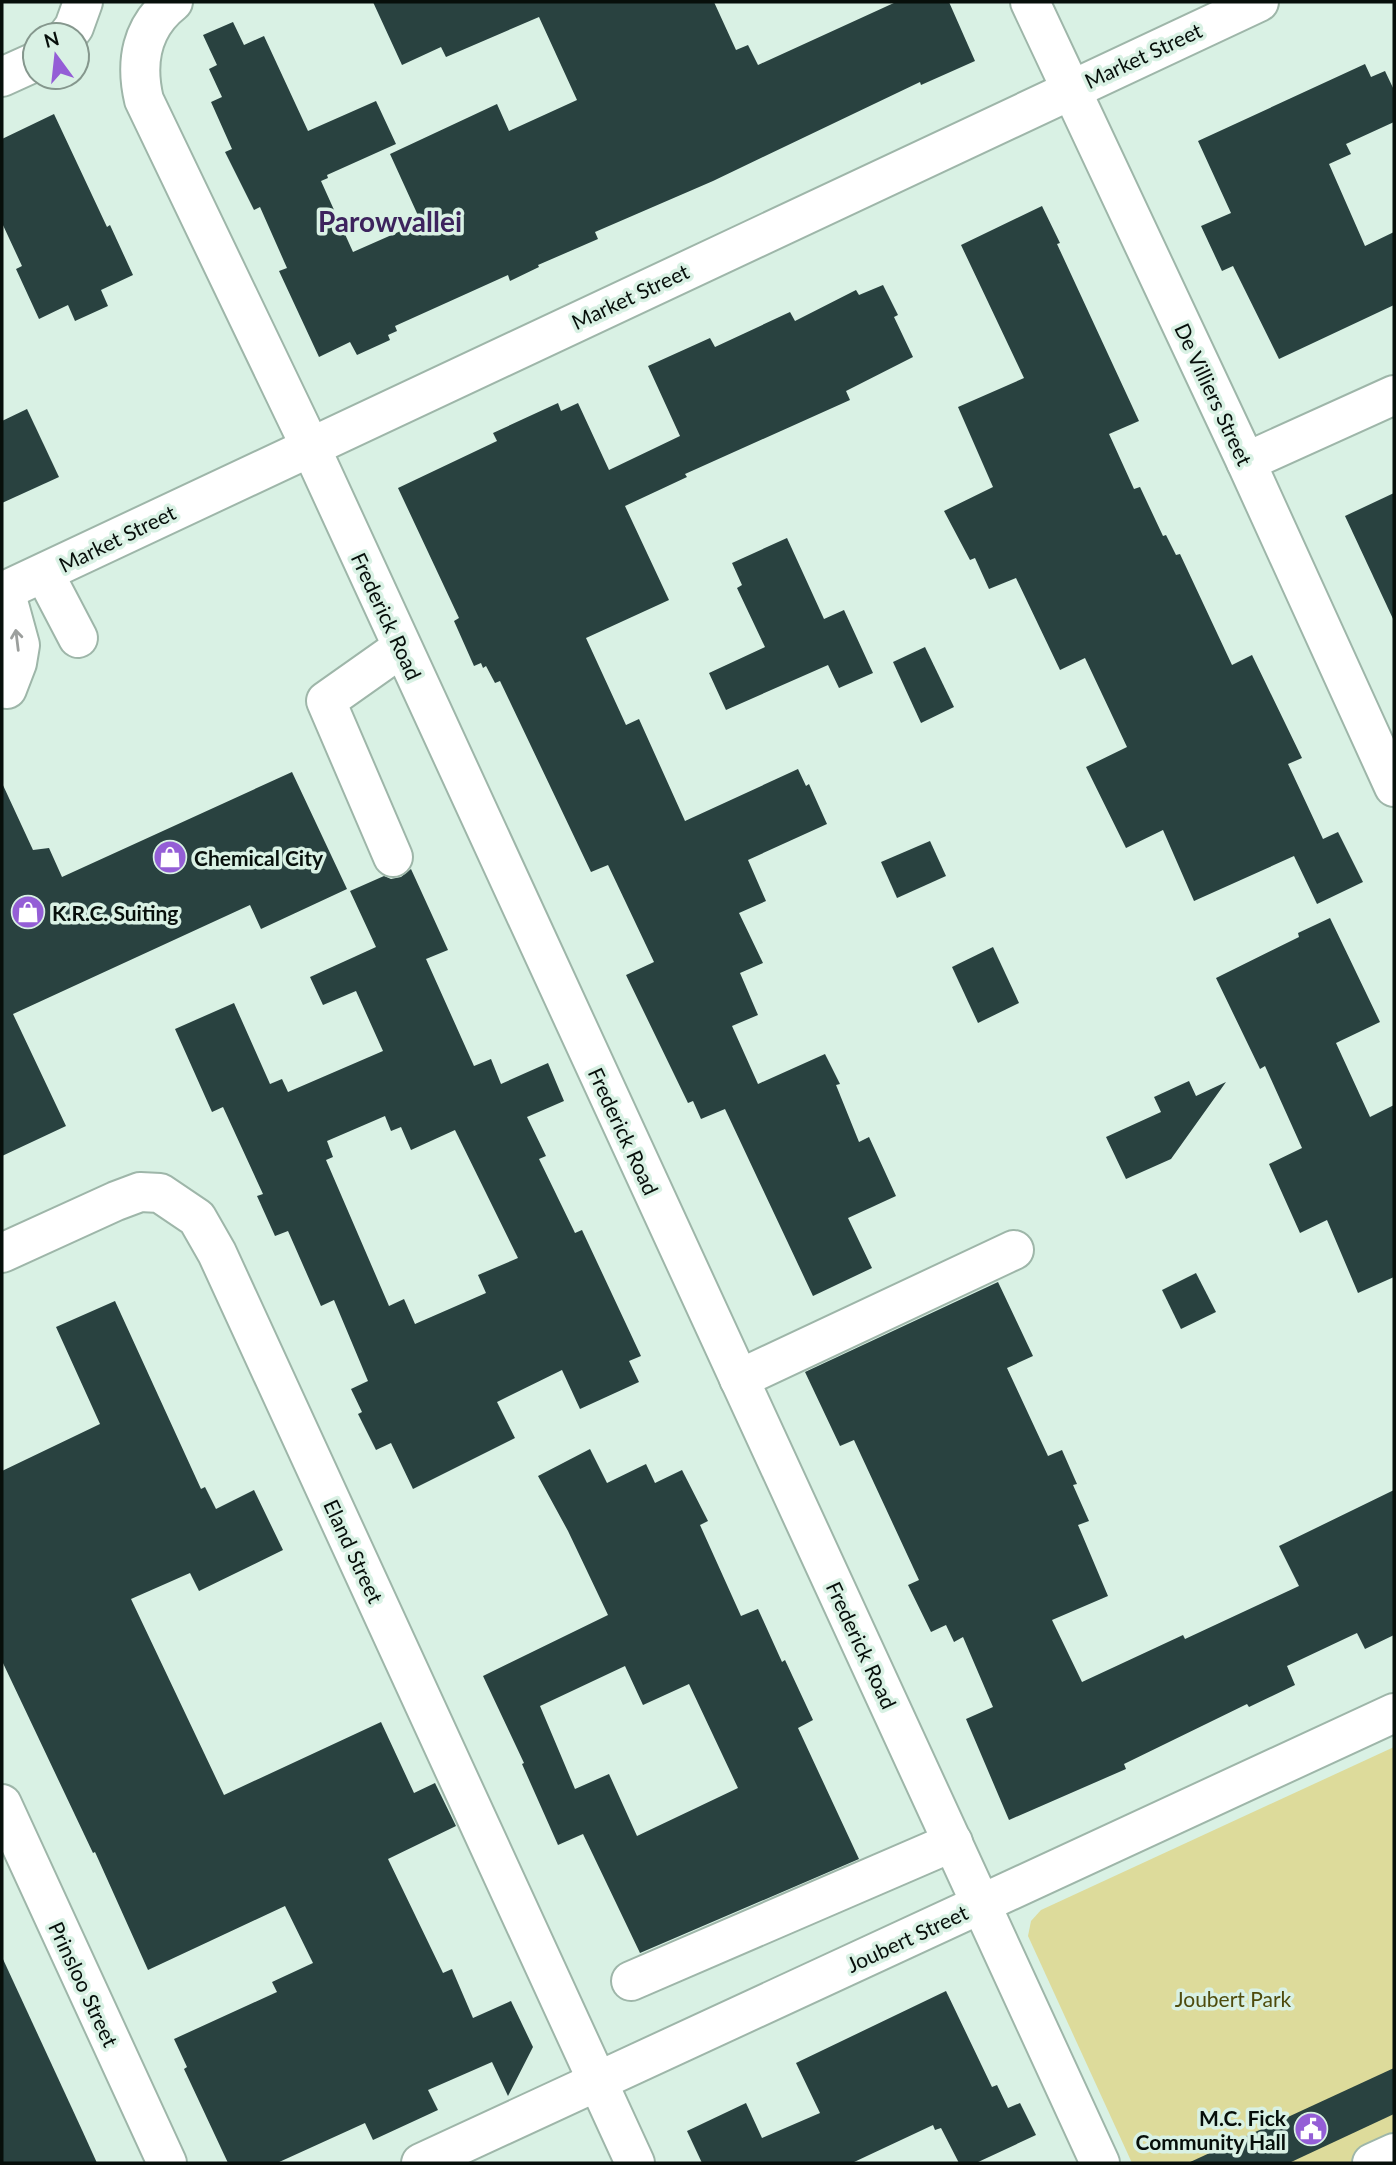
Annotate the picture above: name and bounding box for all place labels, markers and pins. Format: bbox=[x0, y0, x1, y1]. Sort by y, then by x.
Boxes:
shop icon: Chemical City bbox=[151, 838, 189, 876]
place label: Chemical City bbox=[194, 845, 324, 870]
shop icon: K.R.C. Suiting bbox=[9, 893, 47, 931]
place label: K.R.C. Suiting bbox=[52, 900, 178, 925]
place label: M.C. Fick Community Hall bbox=[1136, 2105, 1287, 2154]
public building icon: M.C. Fick Community Hall bbox=[1292, 2110, 1330, 2148]

